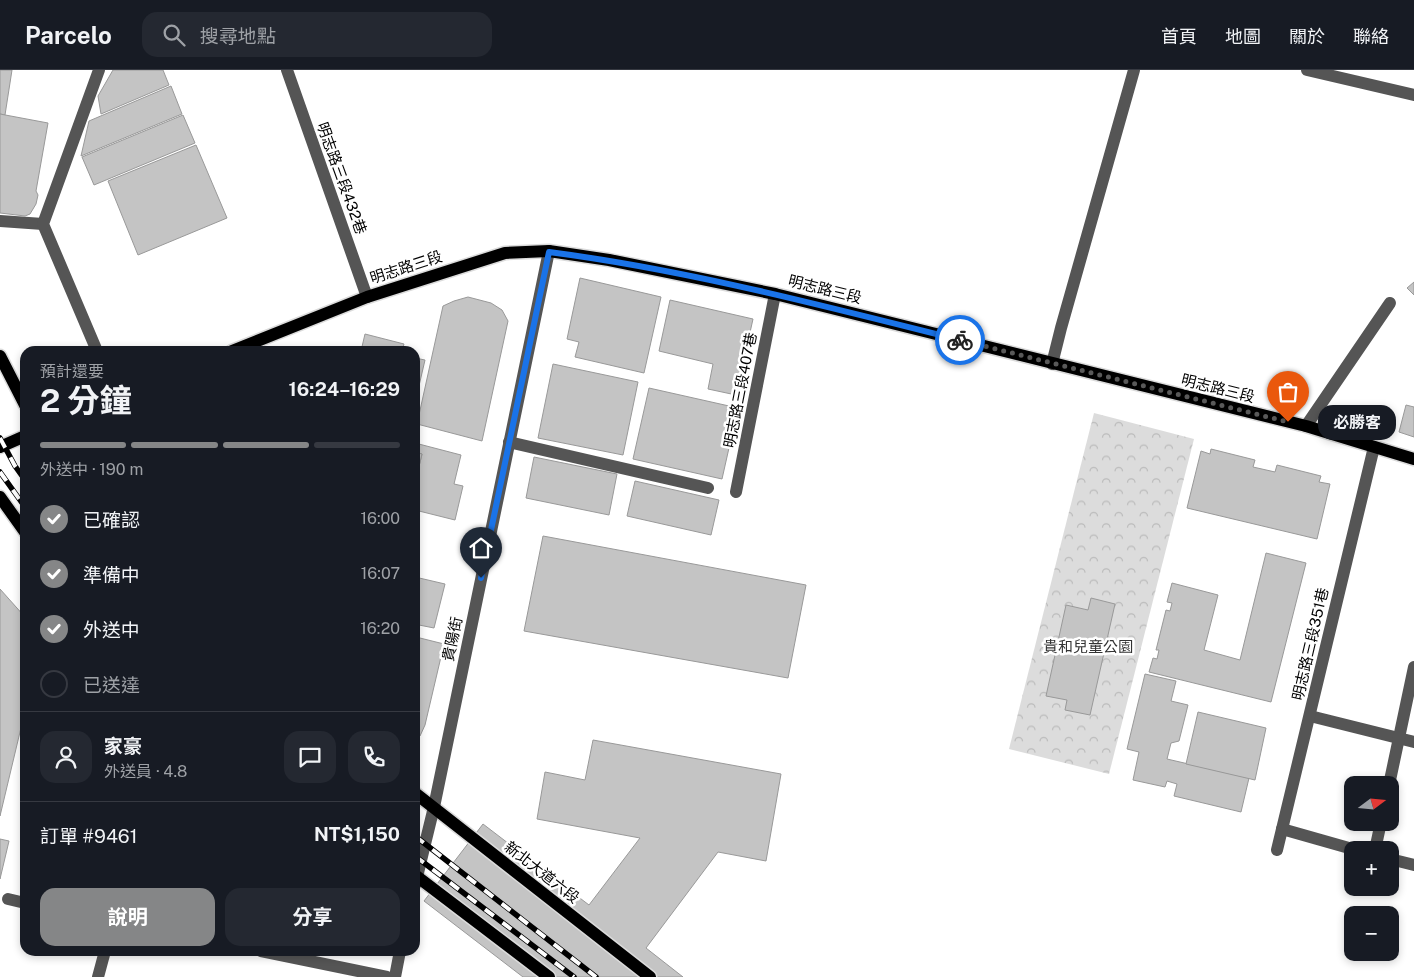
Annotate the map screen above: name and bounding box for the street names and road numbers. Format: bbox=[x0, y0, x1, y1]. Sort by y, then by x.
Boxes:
street label: 明志路三段432巷 bbox=[314, 120, 370, 236]
street label: 明志路三段 bbox=[368, 247, 444, 287]
street label: 明志路三段 bbox=[787, 272, 863, 306]
street label: 明志路三段407巷 bbox=[720, 331, 760, 449]
street label: 明志路三段 bbox=[1180, 371, 1256, 405]
street label: 明志路三段351巷 bbox=[1289, 586, 1331, 702]
street label: 貴陽街 bbox=[439, 615, 465, 663]
street label: 新北大道六段 bbox=[501, 838, 583, 906]

